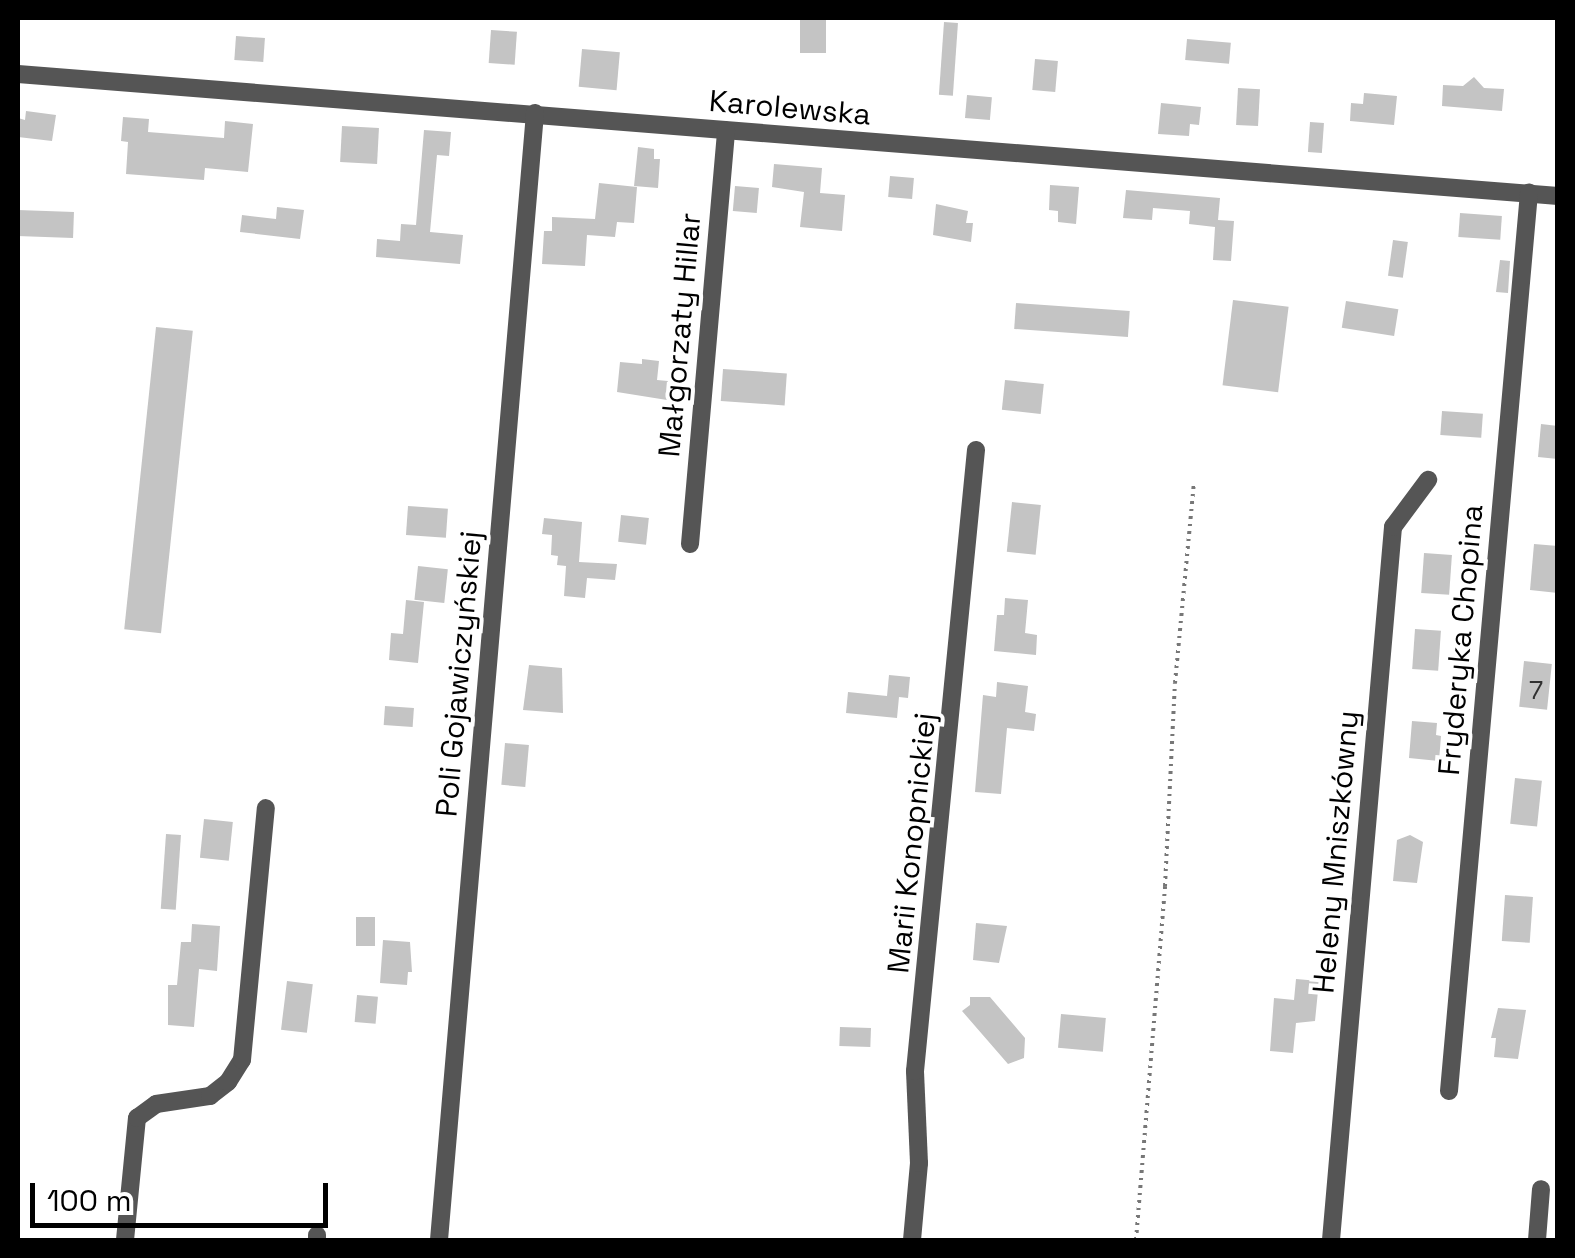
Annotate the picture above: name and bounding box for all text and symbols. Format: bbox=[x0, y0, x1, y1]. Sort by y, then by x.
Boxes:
street label: Karolewska bbox=[708, 83, 872, 133]
street label: Małgorzaty Hillar bbox=[651, 211, 709, 459]
street label: Fryderyka Chopina bbox=[1431, 503, 1491, 777]
street label: Poli Gojawiczyńskiej bbox=[429, 530, 489, 818]
house number: 7 bbox=[1529, 675, 1543, 705]
street label: Heleny Mniszkówny bbox=[1306, 709, 1366, 995]
street label: Marii Konopnickiej bbox=[880, 711, 944, 975]
scale bar bbox=[35, 1163, 332, 1225]
text: 100 m bbox=[47, 1181, 132, 1220]

